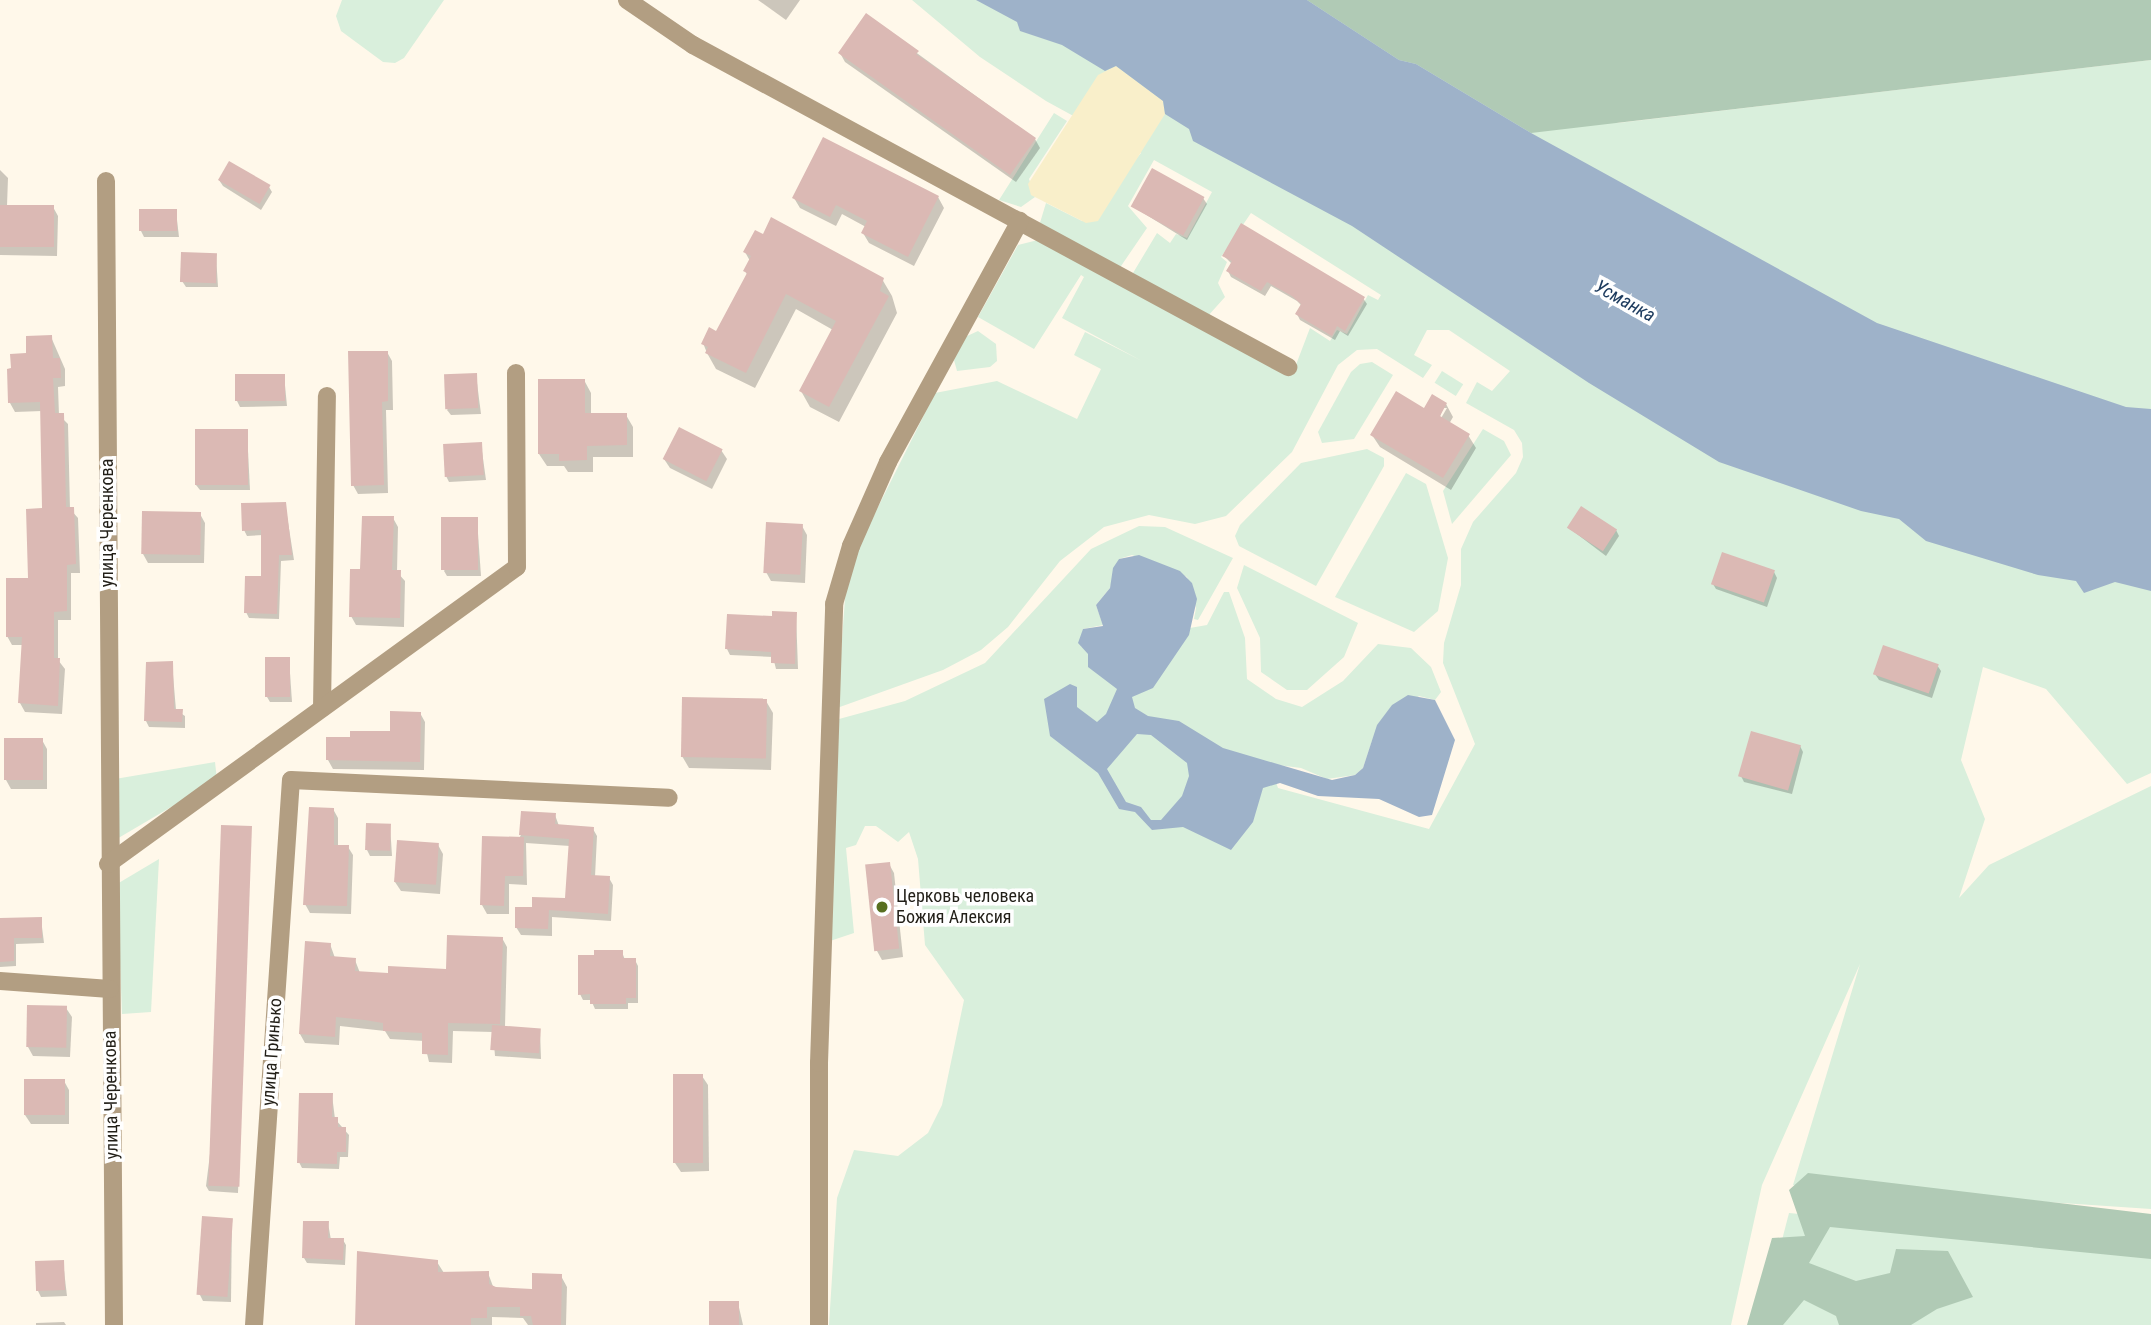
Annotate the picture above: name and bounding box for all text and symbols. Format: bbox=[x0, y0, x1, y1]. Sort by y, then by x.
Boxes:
water label: Усманка bbox=[1591, 275, 1659, 327]
street label: улица Черенкова bbox=[96, 459, 118, 587]
place label: Церковь человека Божия Алексия bbox=[896, 886, 1034, 928]
marker: Церковь человека Божия Алексия bbox=[874, 899, 890, 915]
street label: улица Гринько bbox=[257, 997, 287, 1107]
street label: улица Черенкова bbox=[99, 1031, 123, 1159]

